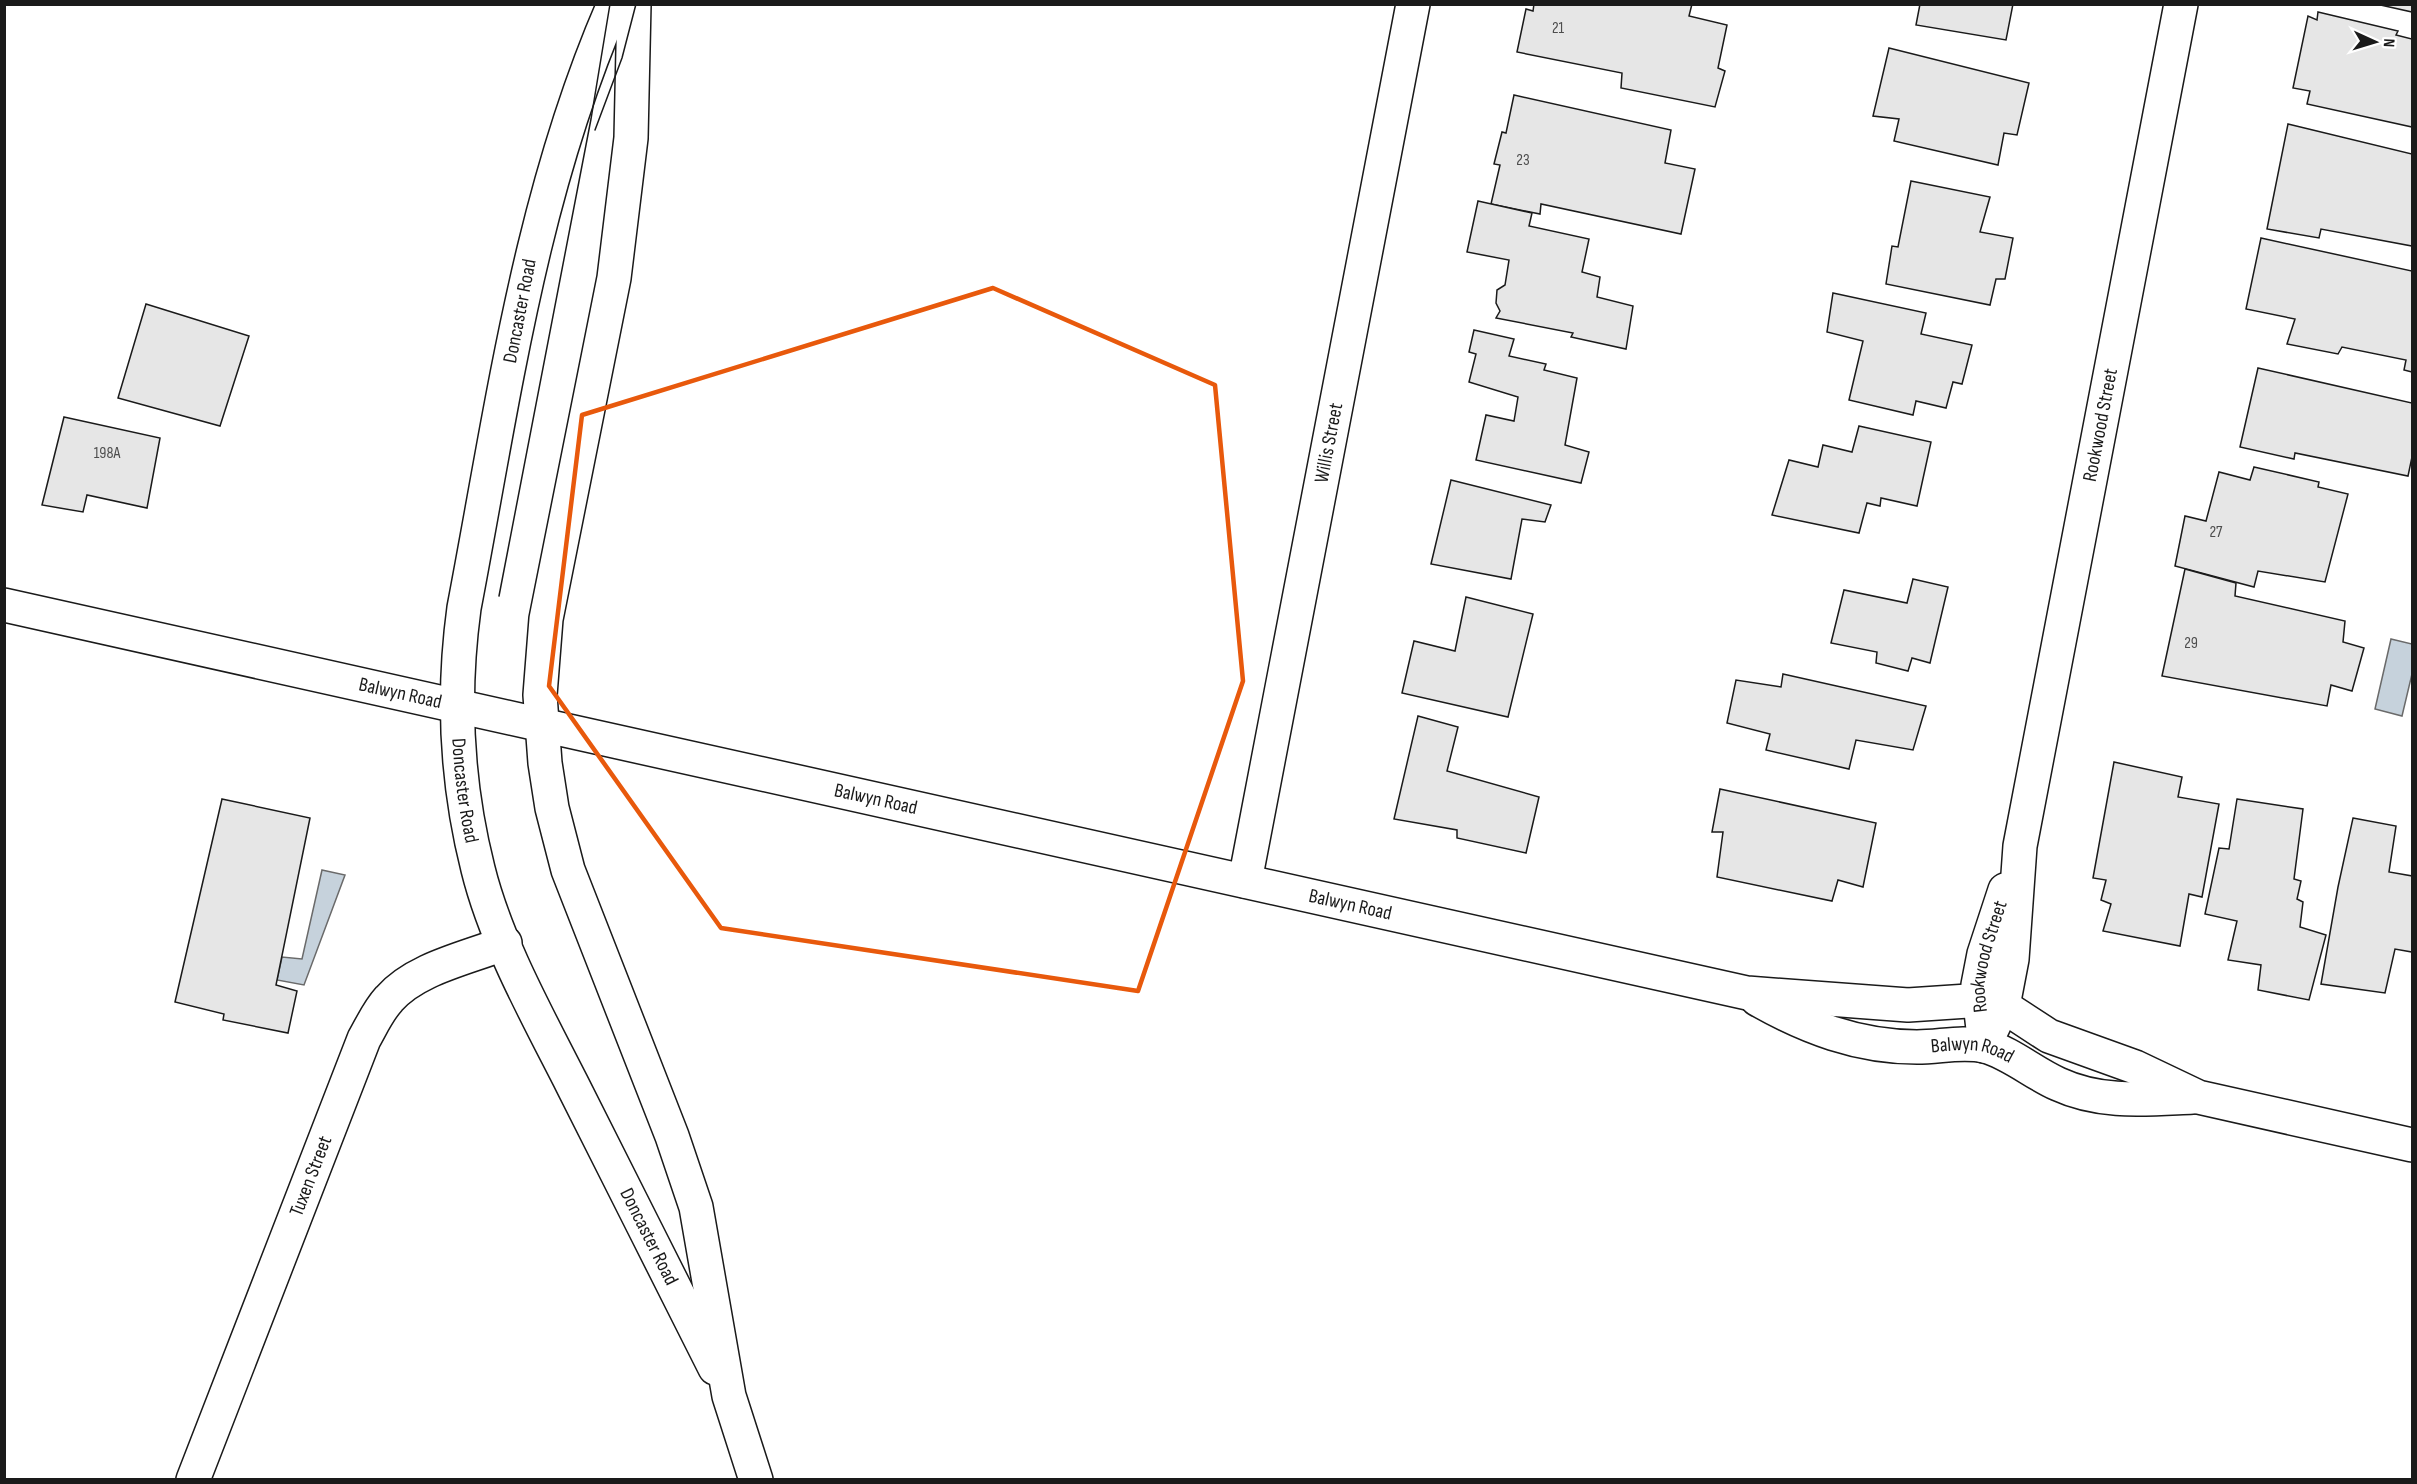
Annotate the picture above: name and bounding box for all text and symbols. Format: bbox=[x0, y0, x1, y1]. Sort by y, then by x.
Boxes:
north arrow bbox=[2345, 12, 2405, 72]
house number: 21 bbox=[1552, 19, 1565, 38]
text: N bbox=[2379, 38, 2398, 48]
house number: 23 bbox=[1516, 151, 1530, 170]
street label: Doncaster Road bbox=[498, 257, 542, 365]
street label: Rookwood Street bbox=[2078, 366, 2123, 484]
street label: Willis Street bbox=[1310, 401, 1348, 485]
house number: 198A bbox=[94, 444, 120, 463]
house number: 27 bbox=[2209, 523, 2223, 542]
house number: 29 bbox=[2184, 634, 2198, 653]
street label: Balwyn Road bbox=[356, 672, 444, 714]
street label: Doncaster Road bbox=[446, 737, 484, 845]
street label: Balwyn Road bbox=[832, 778, 920, 820]
street label: Balwyn Road bbox=[1306, 884, 1394, 926]
street label: Rookwood Street bbox=[1966, 897, 2013, 1014]
street label: Balwyn Road bbox=[1930, 1032, 2018, 1068]
street label: Tuxen Street bbox=[284, 1132, 337, 1220]
street label: Doncaster Road bbox=[614, 1184, 683, 1289]

